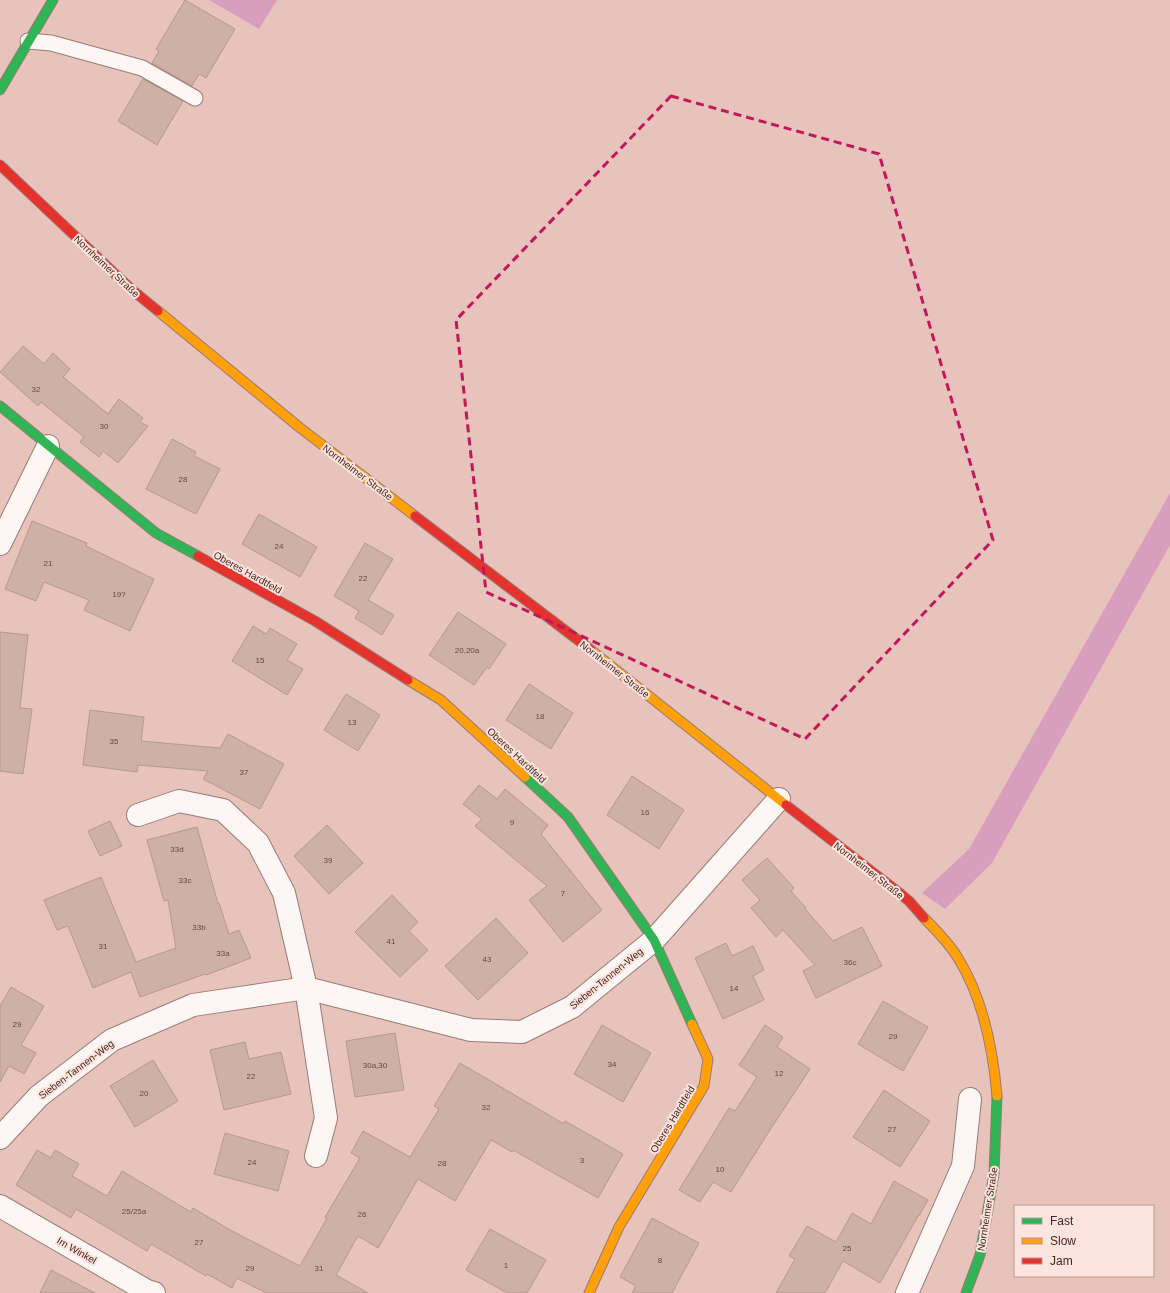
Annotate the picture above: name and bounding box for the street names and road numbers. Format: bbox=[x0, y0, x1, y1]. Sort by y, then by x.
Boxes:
street label: Nornheimer Straße bbox=[72, 233, 142, 300]
street label: Nornheimer Straße bbox=[320, 442, 395, 503]
street label: Oberes Hardtfeld bbox=[212, 549, 284, 596]
street label: Nornheimer Straße bbox=[578, 639, 652, 700]
street label: Oberes Hardtfeld bbox=[485, 725, 548, 785]
street label: Nornheimer Straße bbox=[832, 840, 906, 901]
street label: Sieben-Tannen-Weg bbox=[567, 945, 645, 1011]
street label: Sieben-Tannen-Weg bbox=[37, 1038, 116, 1101]
street label: Oberes Hardtfeld bbox=[648, 1084, 697, 1155]
street label: Nornheimer Straße bbox=[975, 1166, 1000, 1252]
street label: Im Winkel bbox=[55, 1235, 99, 1266]

